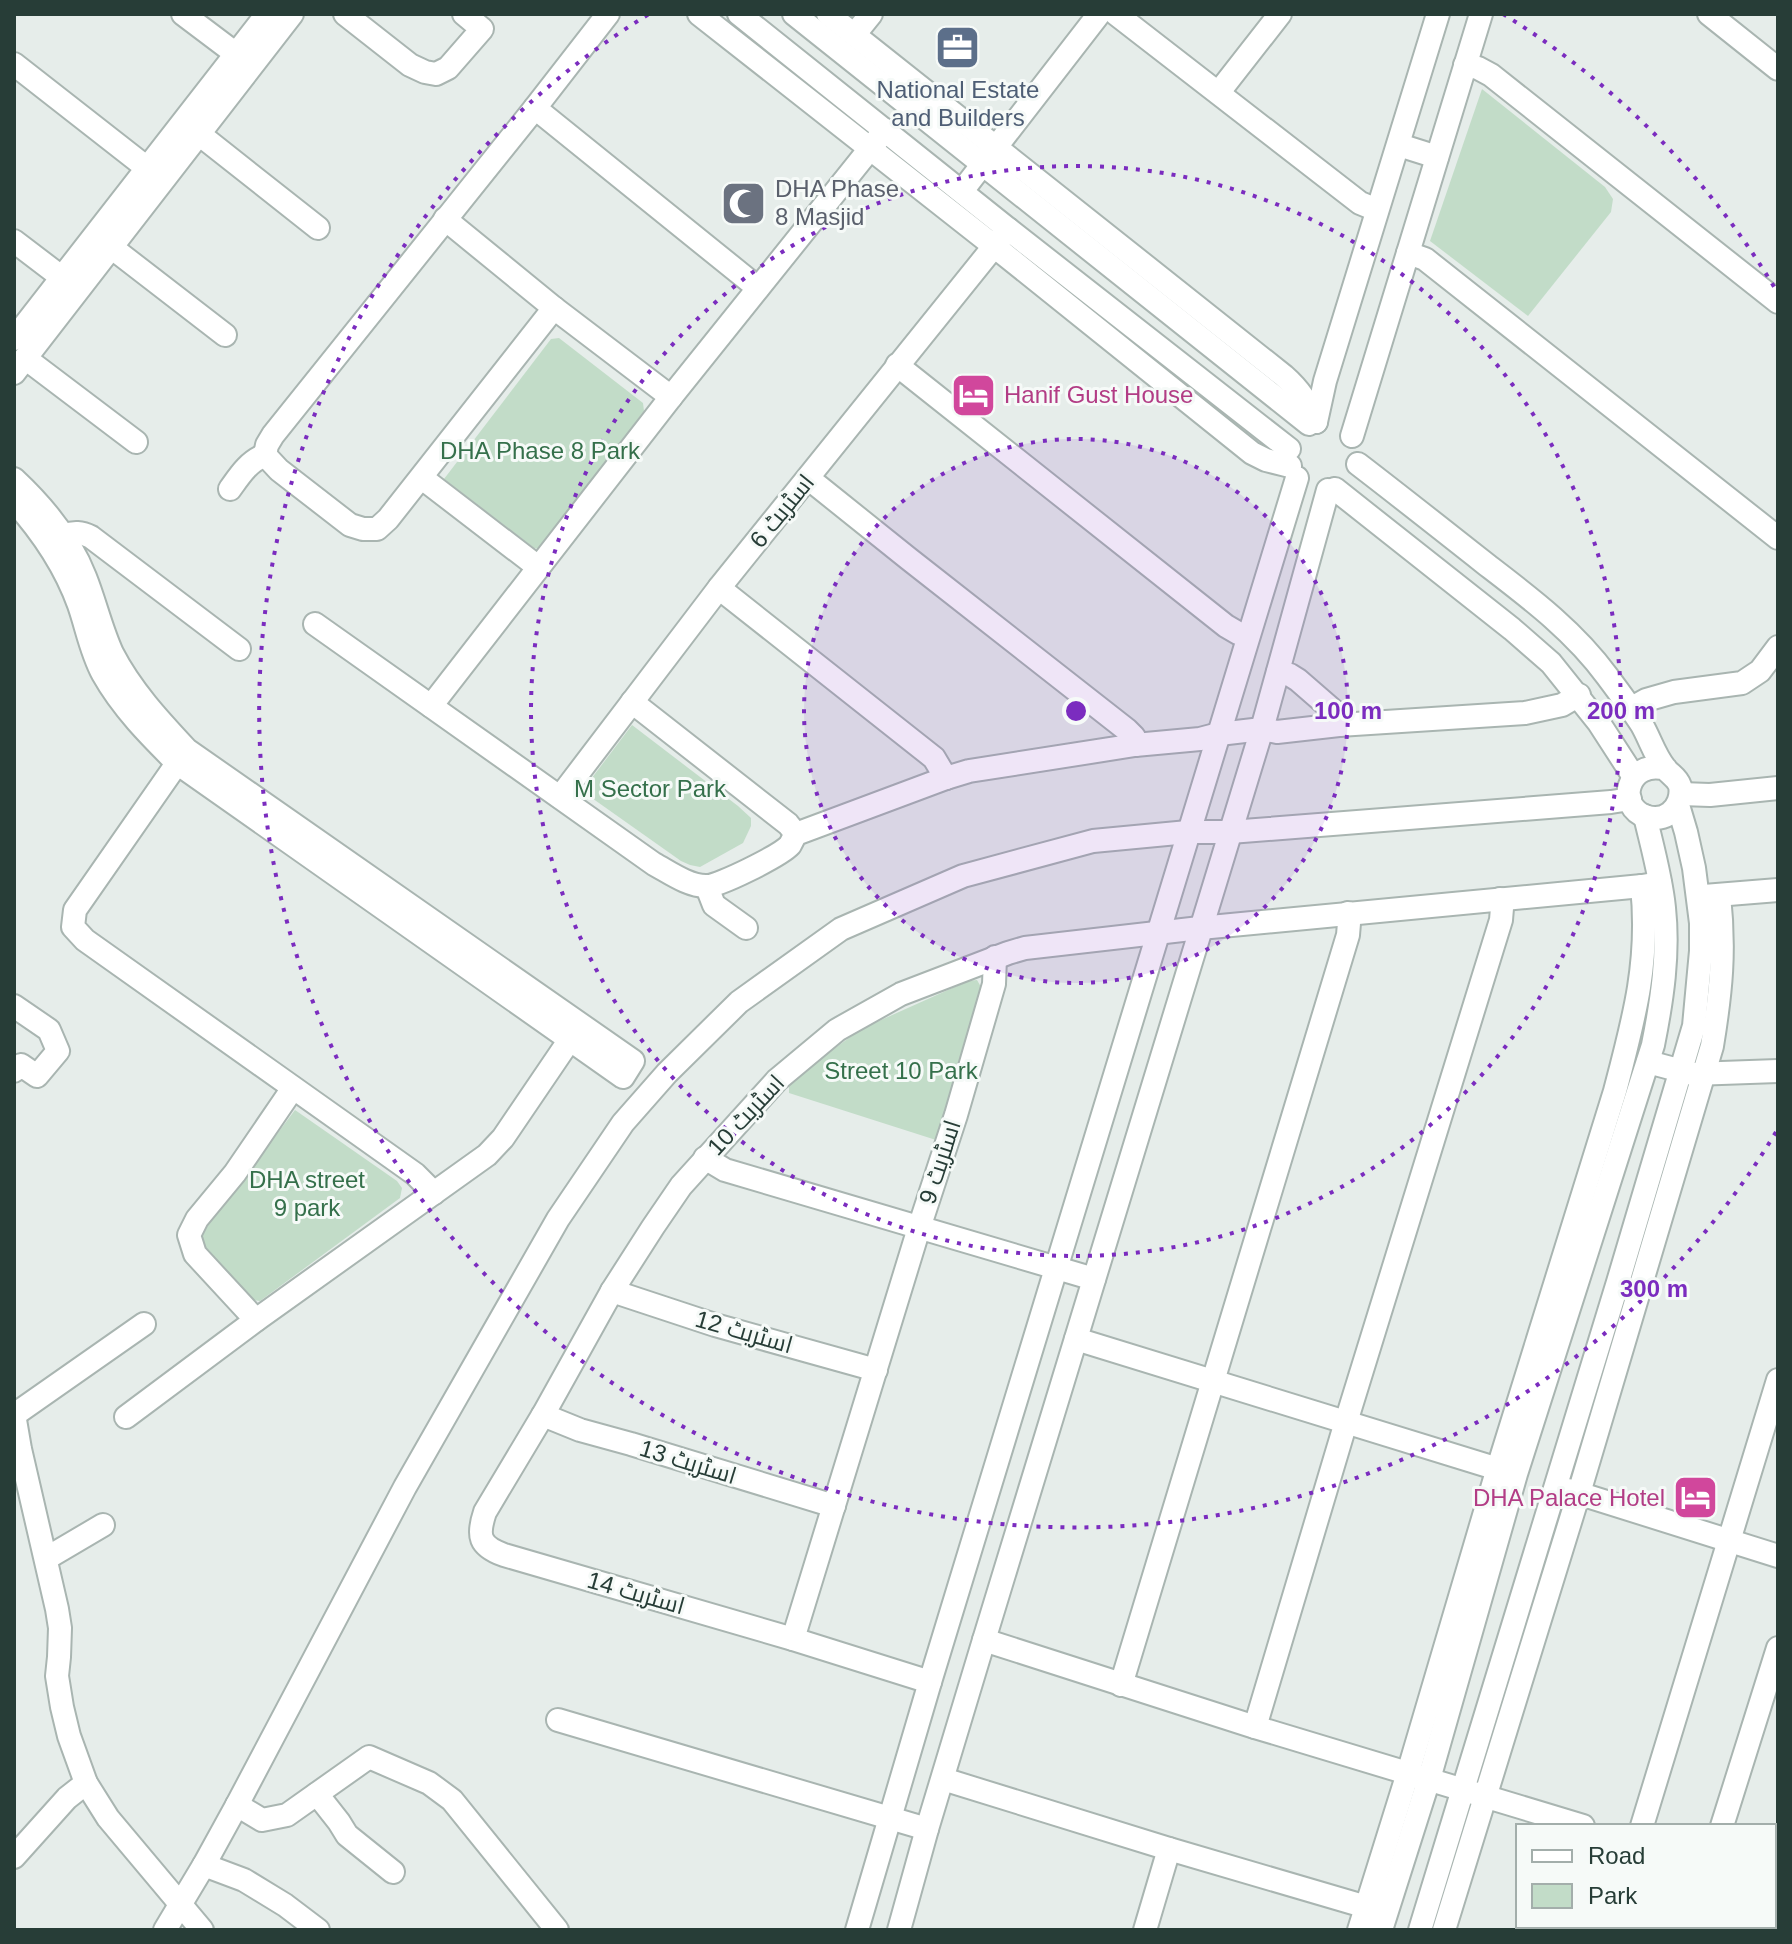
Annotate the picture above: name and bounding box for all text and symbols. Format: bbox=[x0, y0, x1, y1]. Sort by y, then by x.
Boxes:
office icon: National Estate and Builders bbox=[934, 24, 982, 72]
place label: National Estate and Builders bbox=[877, 76, 1039, 131]
place label: DHA Phase 8 Masjid bbox=[775, 175, 899, 230]
mosque icon: DHA Phase 8 Masjid bbox=[720, 179, 768, 227]
hotel icon: Hanif Gust House bbox=[949, 371, 997, 419]
place label: Hanif Gust House bbox=[1004, 381, 1193, 408]
park label: DHA Phase 8 Park bbox=[440, 437, 641, 464]
street label: اسٹریٹ 6 bbox=[744, 469, 819, 553]
centre of rings bbox=[1062, 697, 1090, 725]
text: 100 m bbox=[1314, 697, 1382, 724]
text: 200 m bbox=[1587, 697, 1655, 724]
park label: M Sector Park bbox=[574, 775, 727, 802]
park label: Street 10 Park bbox=[824, 1057, 979, 1084]
street label: اسٹریٹ 10 bbox=[702, 1069, 790, 1160]
street label: اسٹریٹ 9 bbox=[913, 1116, 966, 1207]
park label: DHA street 9 park bbox=[249, 1166, 365, 1221]
text: 300 m bbox=[1620, 1275, 1688, 1302]
street label: اسٹریٹ 12 bbox=[692, 1305, 796, 1358]
street label: اسٹریٹ 13 bbox=[636, 1434, 740, 1489]
hotel icon: DHA Palace Hotel bbox=[1672, 1474, 1720, 1522]
place label: DHA Palace Hotel bbox=[1473, 1484, 1665, 1511]
street label: اسٹریٹ 14 bbox=[584, 1566, 688, 1619]
legend bbox=[1516, 1824, 1776, 1928]
text: Road bbox=[1588, 1842, 1645, 1869]
text: Park bbox=[1588, 1882, 1638, 1909]

